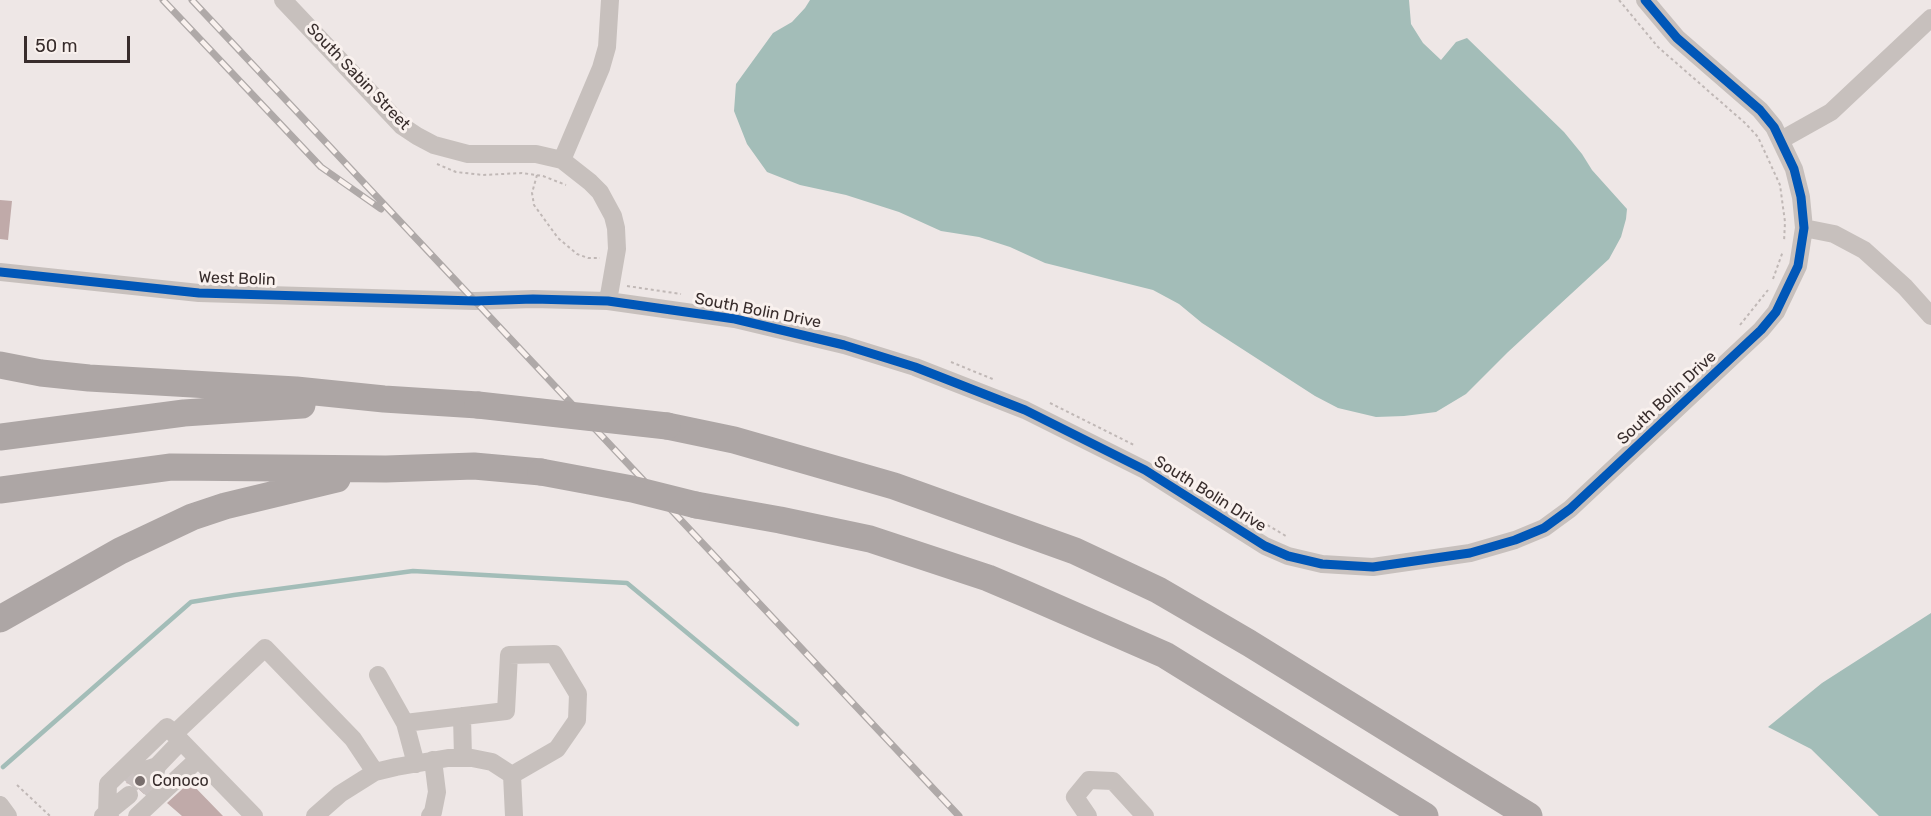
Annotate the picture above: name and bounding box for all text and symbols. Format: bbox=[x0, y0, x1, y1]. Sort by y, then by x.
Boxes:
street label: South Sabin Street bbox=[302, 20, 414, 134]
scale bar bbox=[27, 24, 134, 62]
text: 50 m bbox=[35, 35, 78, 57]
street label: West Bolin bbox=[198, 268, 276, 290]
street label: South Bolin Drive bbox=[693, 289, 823, 333]
street label: South Bolin Drive bbox=[1613, 347, 1721, 449]
street label: South Bolin Drive bbox=[1150, 452, 1270, 536]
place label: Conoco bbox=[152, 771, 209, 791]
marker: Conoco bbox=[133, 774, 147, 788]

